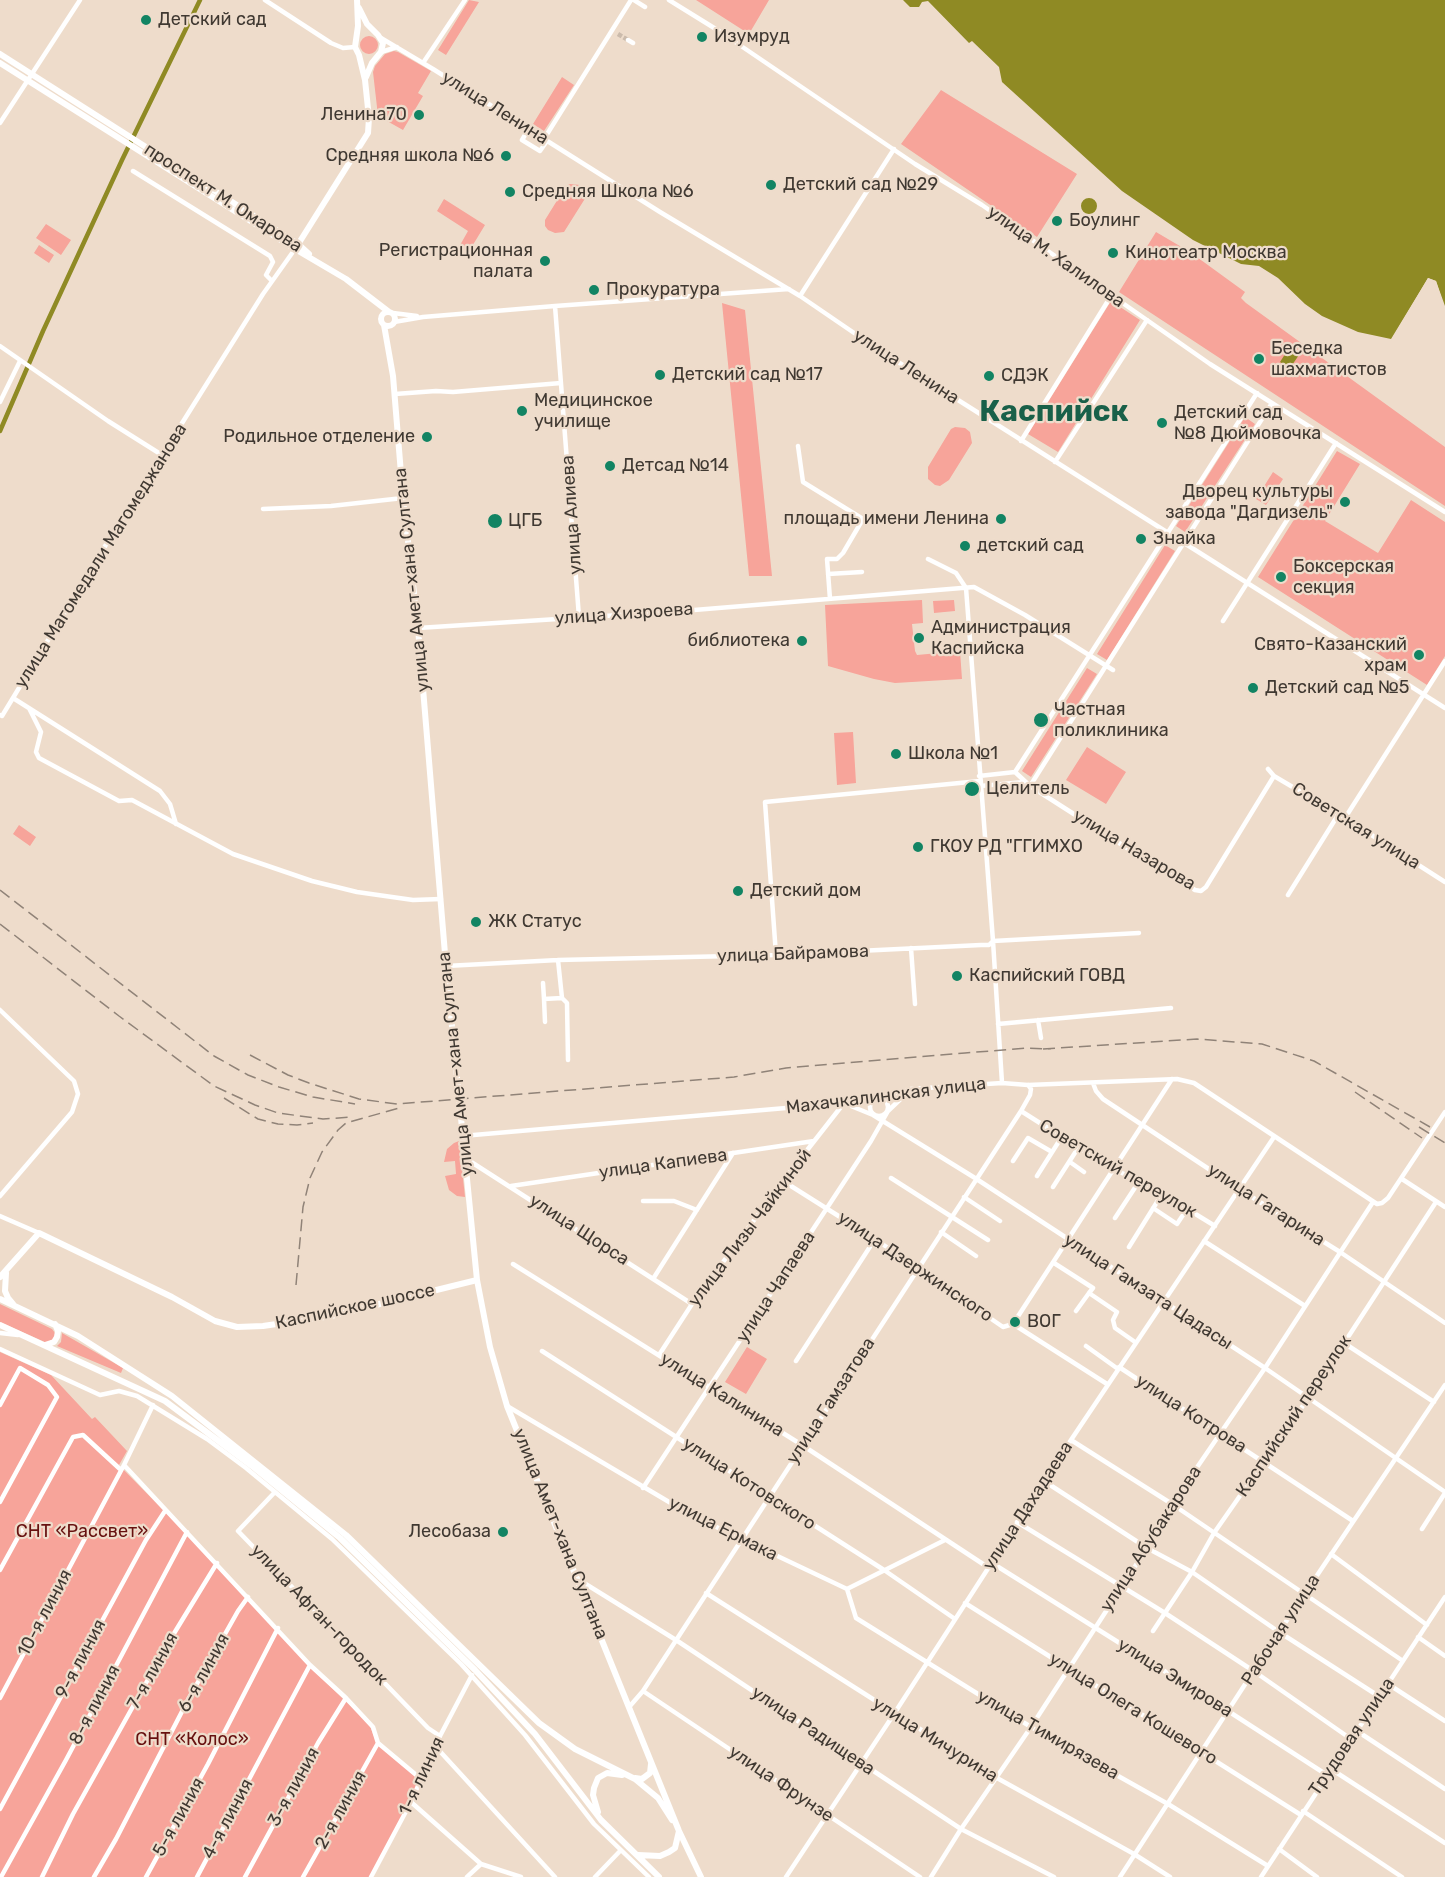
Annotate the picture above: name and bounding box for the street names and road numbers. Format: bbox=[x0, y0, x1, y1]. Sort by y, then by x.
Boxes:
street label: улица Ленина bbox=[438, 67, 552, 149]
street label: проспект М. Омарова bbox=[140, 139, 306, 257]
street label: улица М. Халилова bbox=[983, 201, 1129, 313]
street label: улица Ленина bbox=[849, 325, 963, 409]
street label: улица Магомедали Магомеджановa bbox=[10, 420, 192, 692]
street label: улица Алиева bbox=[557, 455, 587, 575]
street label: улица Амет-хана Султана bbox=[389, 467, 435, 693]
street label: улица Хизроева bbox=[554, 598, 694, 630]
street label: Советская улица bbox=[1288, 778, 1424, 874]
street label: улица Назарова bbox=[1069, 805, 1199, 895]
street label: улица Байрамова bbox=[717, 941, 869, 967]
street label: улица Амет-хана Султана bbox=[433, 951, 479, 1177]
street label: Махачкалинская улица bbox=[785, 1073, 987, 1119]
street label: Советский переулок bbox=[1035, 1115, 1201, 1223]
street label: улица Капиева bbox=[597, 1144, 729, 1184]
street label: улица Лизы Чайкиной bbox=[684, 1145, 816, 1311]
street label: улица Гагарина bbox=[1203, 1159, 1329, 1251]
street label: улица Щорса bbox=[525, 1190, 633, 1270]
street label: улица Дзержинского bbox=[833, 1207, 997, 1327]
street label: улица Чапаева bbox=[732, 1227, 820, 1347]
street label: улица Гамзата Цадасы bbox=[1059, 1229, 1237, 1355]
street label: Каспийское шоссе bbox=[273, 1280, 437, 1334]
street label: Каспийский переулок bbox=[1232, 1331, 1356, 1501]
street label: улица Гамзатова bbox=[782, 1334, 880, 1468]
street label: улица Калинина bbox=[656, 1348, 788, 1442]
street label: улица Котрова bbox=[1132, 1370, 1250, 1458]
street label: улица Амет-хана Султана bbox=[508, 1426, 612, 1642]
street label: улица Котовского bbox=[678, 1433, 820, 1535]
street label: улица Дахадаева bbox=[978, 1437, 1078, 1575]
street label: улица Абубакарова bbox=[1096, 1462, 1206, 1616]
street label: улица Ермака bbox=[665, 1492, 781, 1566]
street label: улица Афган-городок bbox=[246, 1540, 392, 1690]
street label: 10-я линия bbox=[13, 1566, 77, 1660]
street label: Рабочая улица bbox=[1237, 1570, 1325, 1690]
street label: 9-я линия bbox=[51, 1616, 111, 1702]
street label: 7-я линия bbox=[123, 1629, 183, 1713]
street label: 6-я линия bbox=[173, 1630, 235, 1716]
street label: улица Эмирова bbox=[1113, 1634, 1237, 1722]
street label: улица Олега Кошевого bbox=[1045, 1648, 1221, 1770]
street label: 8-я линия bbox=[65, 1661, 125, 1749]
street label: Трудовая улица bbox=[1305, 1674, 1399, 1800]
street label: улица Радищева bbox=[747, 1682, 879, 1780]
street label: улица Тимирязева bbox=[973, 1685, 1123, 1785]
street label: улица Мичурина bbox=[868, 1693, 1002, 1787]
street label: 1-я линия bbox=[395, 1733, 449, 1819]
street label: улица Фрунзе bbox=[724, 1741, 838, 1827]
street label: 3-я линия bbox=[263, 1744, 325, 1830]
street label: 2-я линия bbox=[311, 1767, 371, 1853]
street label: 5-я линия bbox=[149, 1774, 209, 1860]
street label: 4-я линия bbox=[198, 1775, 258, 1863]

